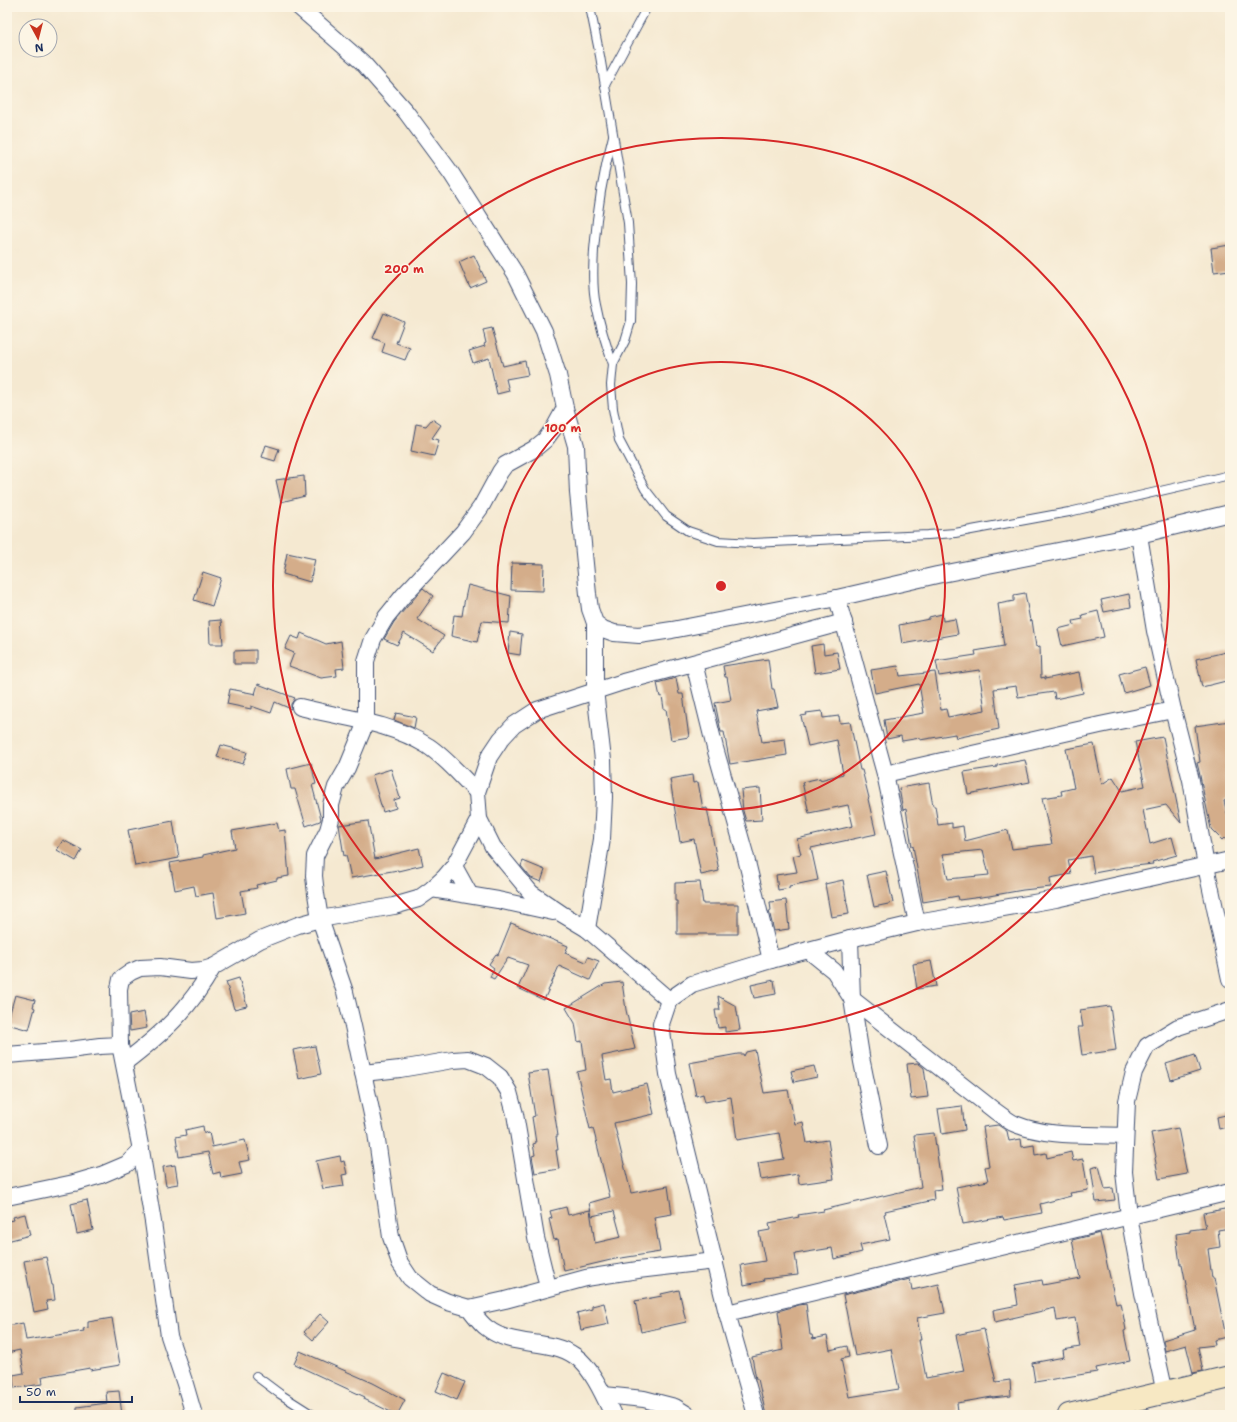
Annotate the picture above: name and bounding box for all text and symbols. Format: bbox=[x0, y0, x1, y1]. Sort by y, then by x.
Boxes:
north arrow bbox=[18, 18, 58, 58]
text: N bbox=[34, 39, 44, 55]
text: 200 m bbox=[384, 261, 424, 277]
text: 100 m bbox=[545, 420, 582, 436]
centre of rings bbox=[714, 579, 728, 593]
scale bar bbox=[20, 1378, 132, 1404]
text: 50 m bbox=[26, 1384, 56, 1400]

